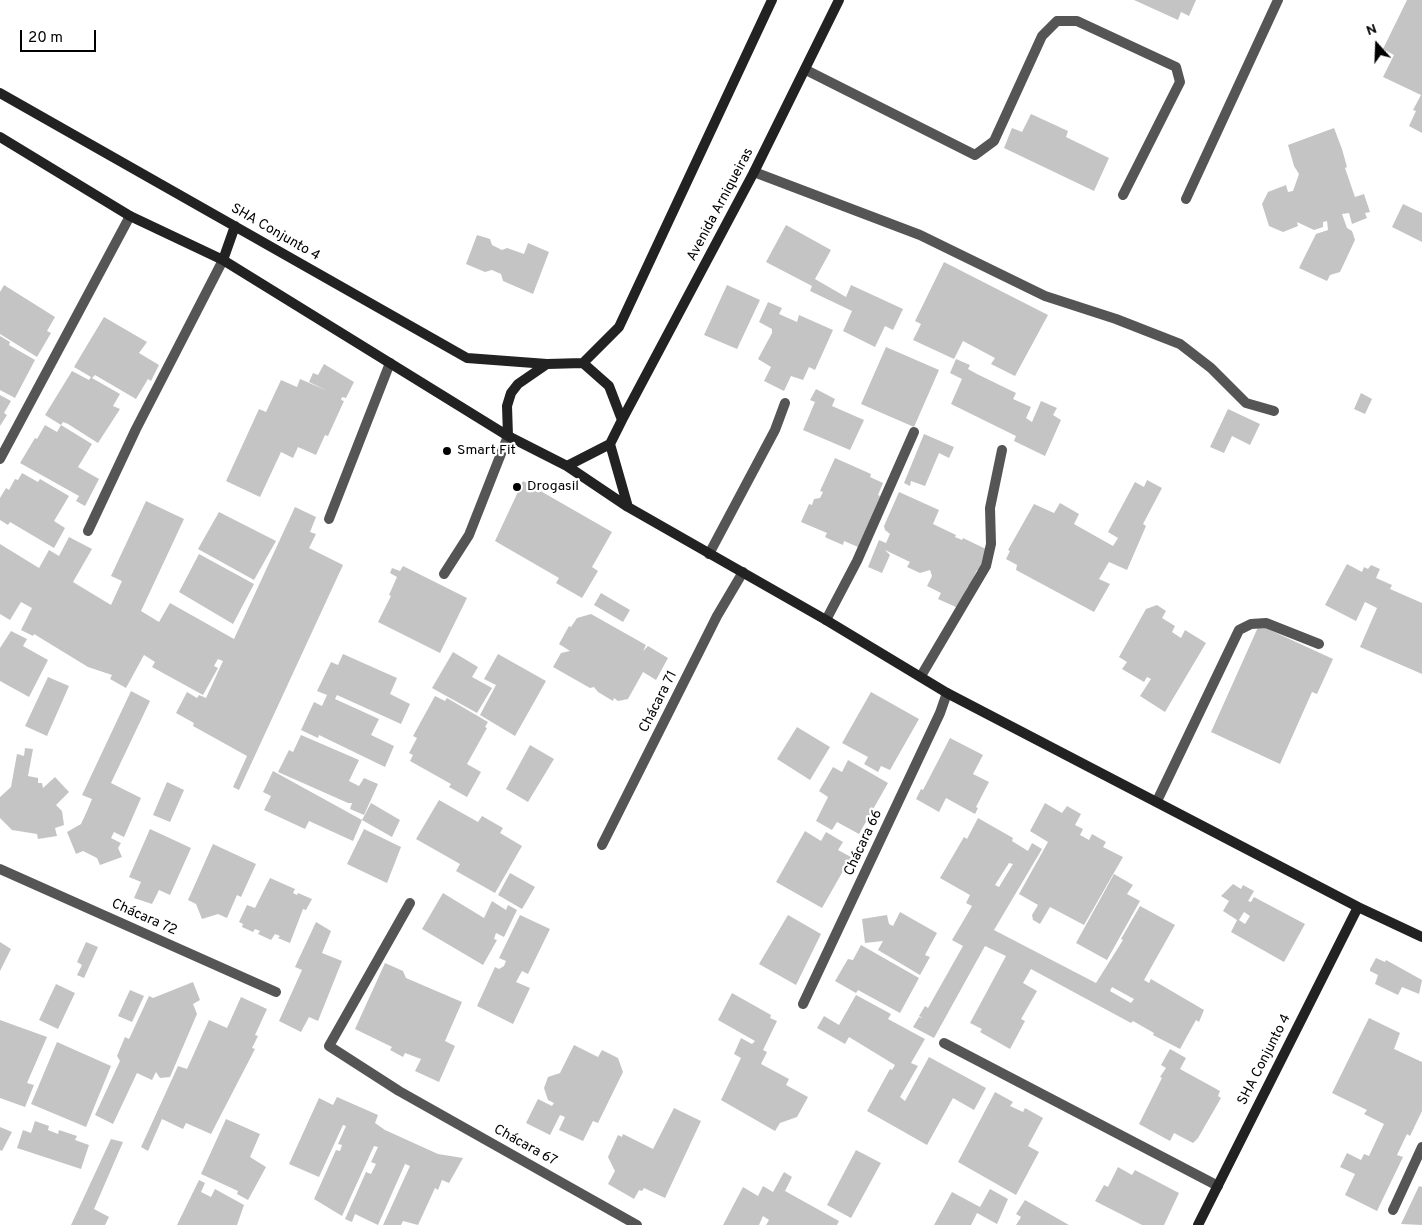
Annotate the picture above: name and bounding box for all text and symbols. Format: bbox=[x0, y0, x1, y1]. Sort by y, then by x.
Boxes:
scale bar bbox=[22, 20, 99, 52]
north arrow bbox=[1352, 20, 1402, 70]
text: N bbox=[1364, 21, 1379, 40]
text: 20 m bbox=[28, 29, 63, 48]
street label: Avenida Arniqueiras bbox=[684, 146, 758, 264]
street label: SHA Conjunto 4 bbox=[227, 201, 323, 265]
place label: Smart Fit bbox=[457, 443, 516, 459]
marker: Smart Fit bbox=[441, 445, 453, 457]
place label: Drogasil bbox=[527, 479, 579, 495]
marker: Drogasil bbox=[511, 481, 523, 493]
street label: Chácara 71 bbox=[636, 668, 682, 736]
street label: Chácara 66 bbox=[841, 807, 887, 879]
street label: Chácara 72 bbox=[109, 896, 179, 940]
street label: SHA Conjunto 4 bbox=[1235, 1012, 1295, 1108]
street label: Chácara 67 bbox=[490, 1122, 560, 1170]

